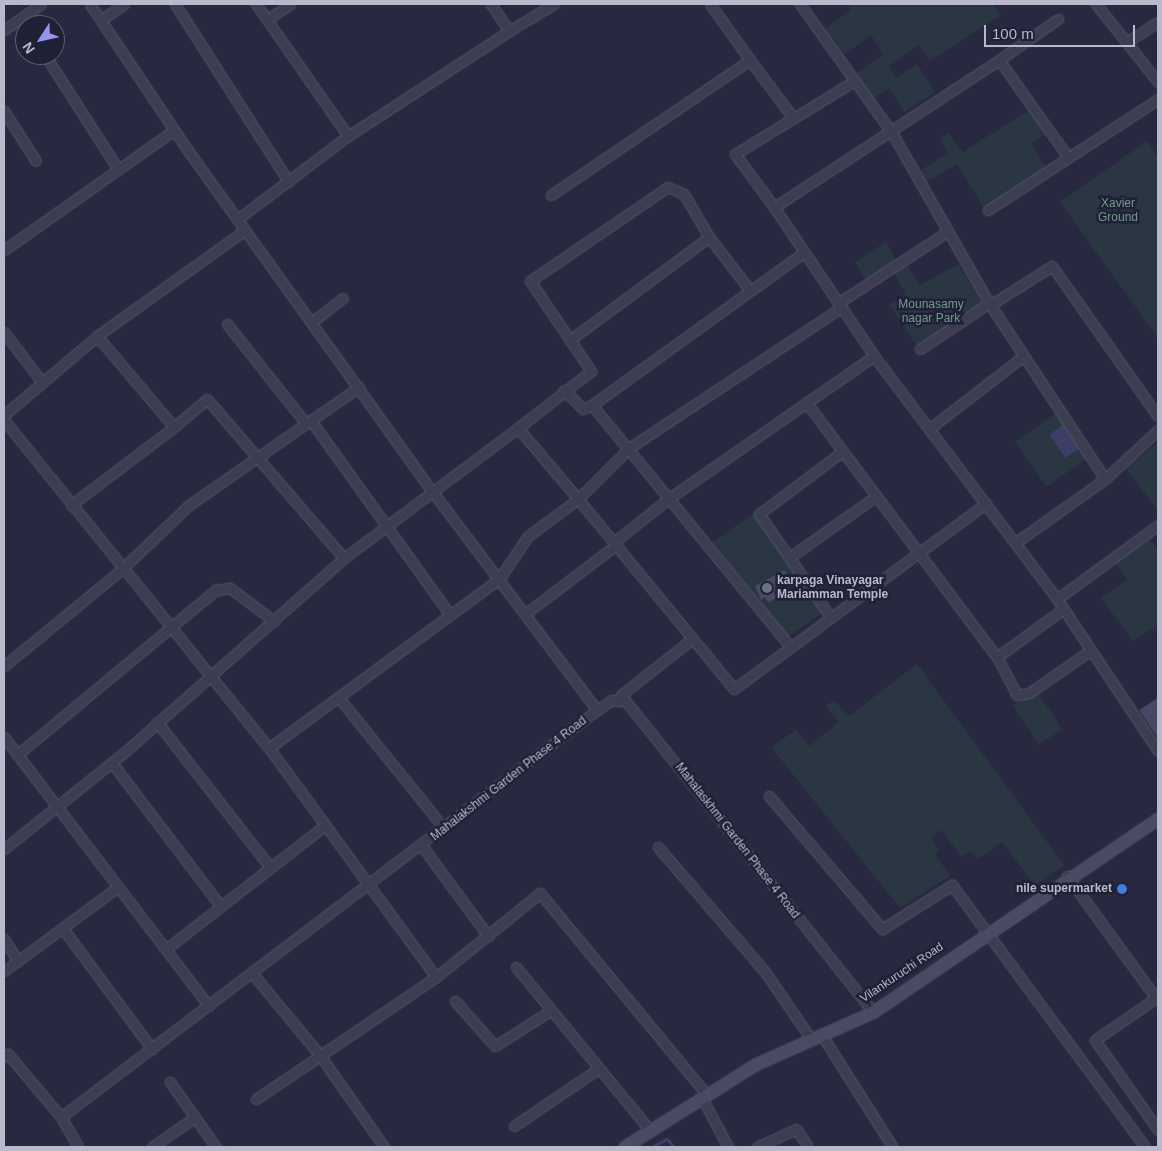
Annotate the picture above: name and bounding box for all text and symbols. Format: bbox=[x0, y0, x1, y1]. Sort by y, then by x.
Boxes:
north arrow bbox=[15, 15, 65, 65]
scale bar bbox=[987, 15, 1138, 47]
text: 100 m bbox=[992, 25, 1034, 42]
text: N bbox=[19, 39, 38, 57]
park label: Xavier Ground bbox=[1098, 197, 1138, 225]
park label: Mounasamy nagar Park bbox=[898, 298, 964, 326]
place label: karpaga Vinayagar Mariamman Temple bbox=[777, 574, 888, 602]
marker: karpaga Vinayagar Mariamman Temple bbox=[761, 582, 773, 594]
street label: Mahalakshmi Garden Phase 4 Road bbox=[428, 714, 590, 844]
street label: Mahalaskhmi Garden Phase 4 Road bbox=[672, 760, 802, 922]
place label: nile supermarket bbox=[1016, 882, 1112, 896]
marker: nile supermarket bbox=[1116, 883, 1128, 895]
street label: Vilankuruchi Road bbox=[858, 940, 946, 1006]

